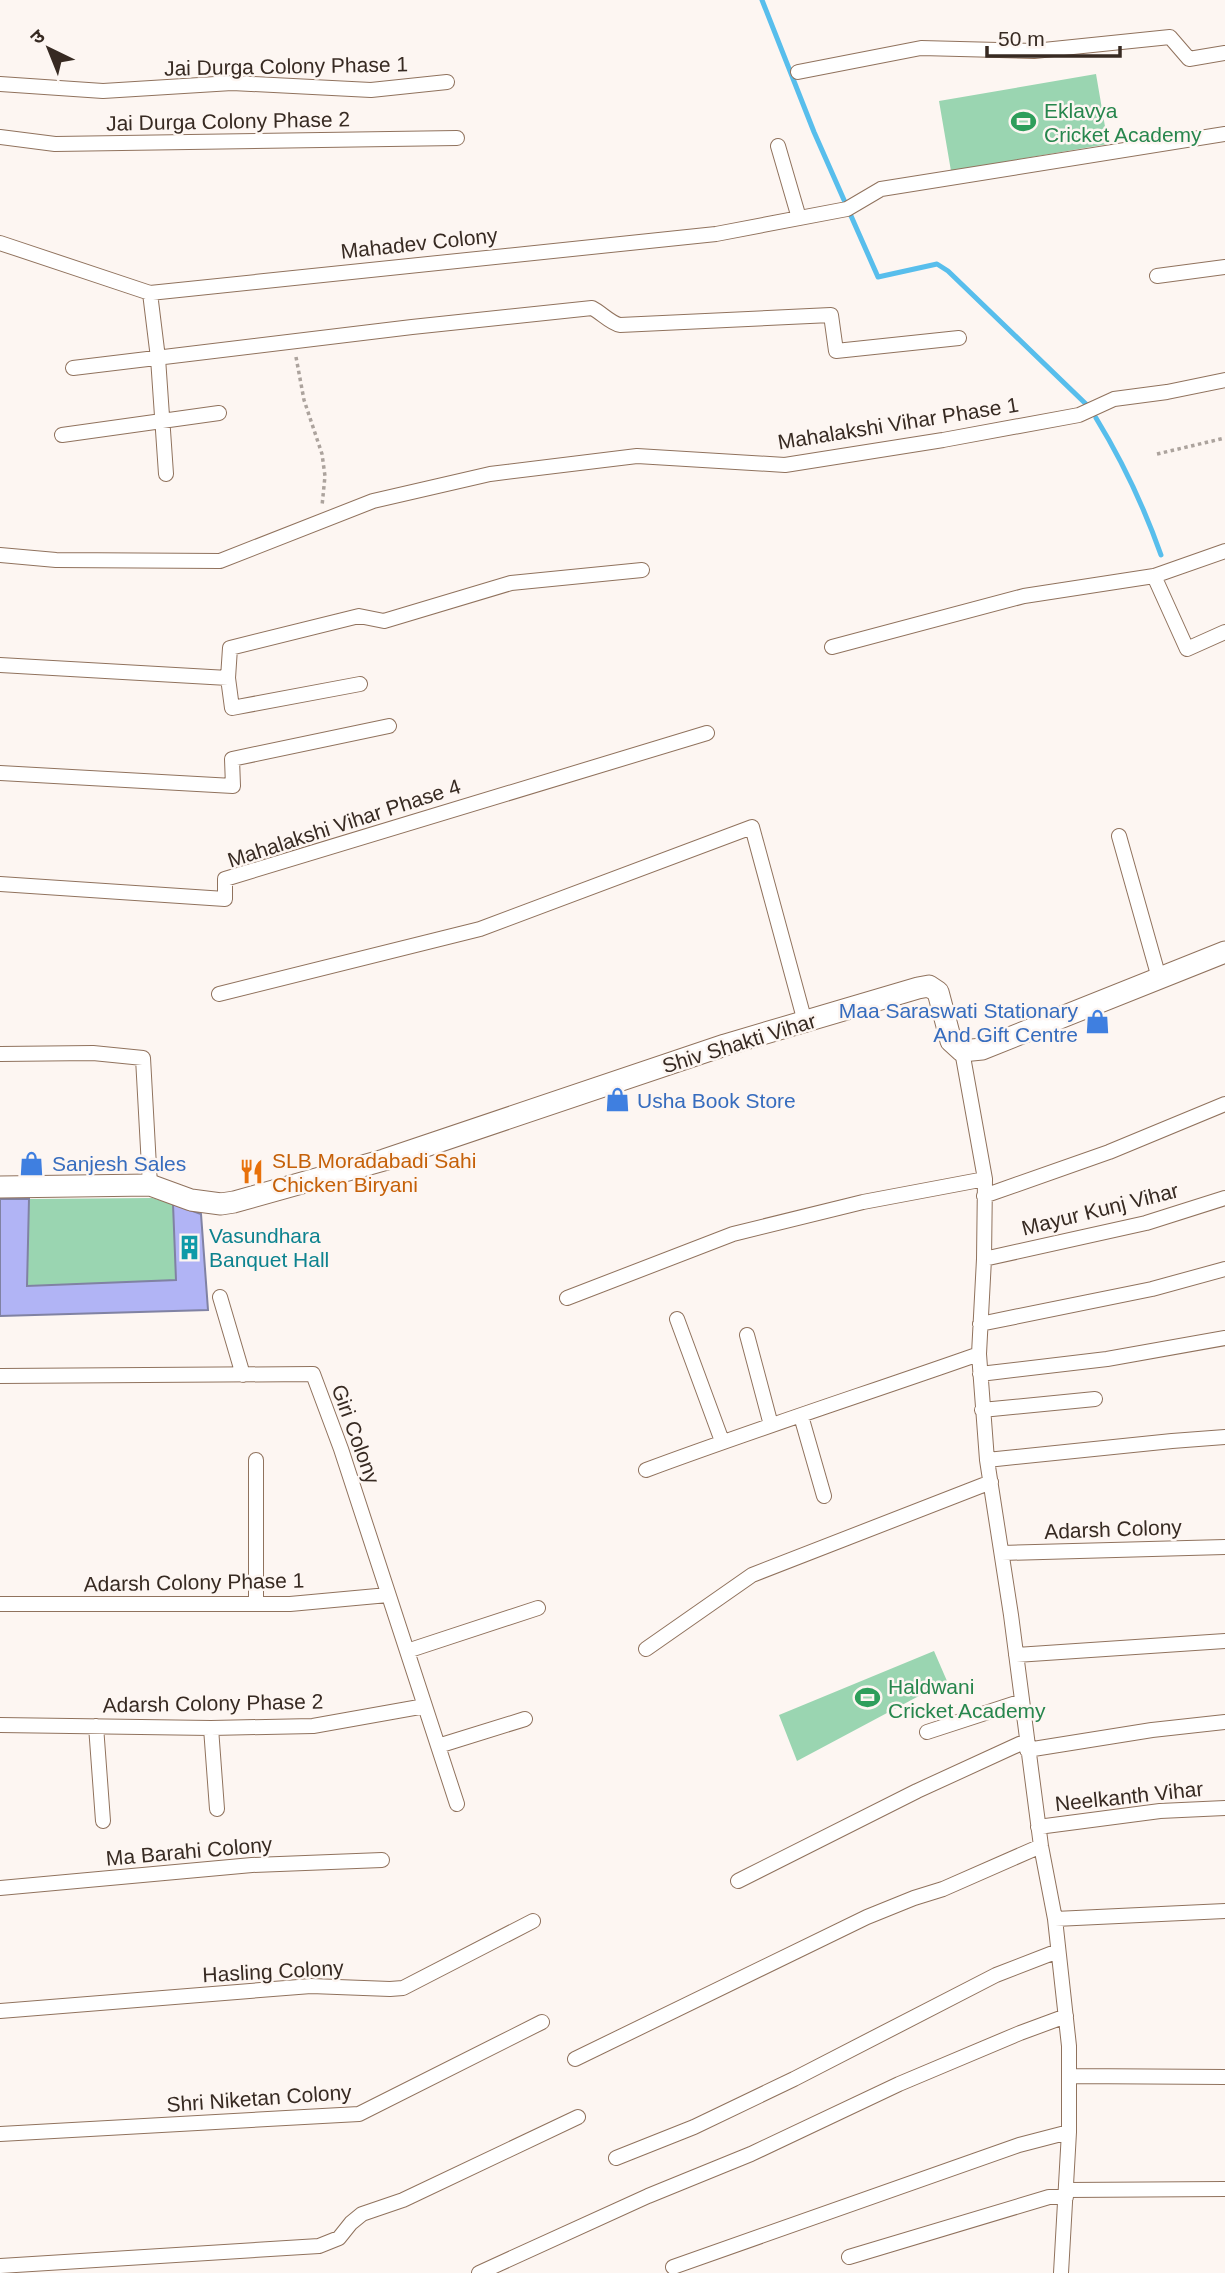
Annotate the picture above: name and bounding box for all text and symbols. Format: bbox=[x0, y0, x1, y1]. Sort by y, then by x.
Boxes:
north arrow bbox=[14, 14, 84, 84]
scale bar bbox=[987, 14, 1120, 58]
text: उ bbox=[27, 25, 50, 48]
text: 50 m bbox=[998, 27, 1045, 50]
street label: Jai Durga Colony Phase 1 bbox=[164, 52, 408, 80]
place label: Eklavya Cricket Academy bbox=[1044, 99, 1202, 146]
street label: Jai Durga Colony Phase 2 bbox=[106, 107, 350, 135]
sports icon: Eklavya Cricket Academy bbox=[1010, 108, 1038, 136]
street label: Mahadev Colony bbox=[339, 223, 499, 263]
street label: Mahalakshi Vihar Phase 1 bbox=[776, 393, 1020, 453]
street label: Mahalakshi Vihar Phase 4 bbox=[225, 774, 464, 872]
place label: Maa Saraswati Stationary And Gift Centre bbox=[839, 999, 1078, 1046]
shop icon: Maa Saraswati Stationary And Gift Centre bbox=[1084, 1008, 1112, 1036]
street label: Shiv Shakti Vihar bbox=[659, 1009, 819, 1077]
shop icon: Usha Book Store bbox=[603, 1086, 631, 1114]
place label: Usha Book Store bbox=[637, 1089, 796, 1112]
shop icon: Sanjesh Sales bbox=[18, 1149, 46, 1177]
place label: SLB Moradabadi Sahi Chicken Biryani bbox=[272, 1149, 476, 1196]
place label: Sanjesh Sales bbox=[52, 1152, 186, 1175]
restaurant icon: SLB Moradabadi Sahi Chicken Biryani bbox=[238, 1158, 266, 1186]
street label: Mayur Kunj Vihar bbox=[1019, 1178, 1181, 1240]
place label: Vasundhara Banquet Hall bbox=[209, 1224, 329, 1271]
building icon: Vasundhara Banquet Hall bbox=[175, 1233, 203, 1261]
street label: Giri Colony bbox=[327, 1381, 385, 1487]
street label: Adarsh Colony bbox=[1044, 1515, 1183, 1543]
street label: Adarsh Colony Phase 1 bbox=[83, 1569, 305, 1595]
place label: Haldwani Cricket Academy bbox=[888, 1675, 1046, 1722]
sports icon: Haldwani Cricket Academy bbox=[854, 1684, 882, 1712]
street label: Adarsh Colony Phase 2 bbox=[102, 1690, 324, 1716]
street label: Neelkanth Vihar bbox=[1054, 1777, 1204, 1815]
street label: Ma Barahi Colony bbox=[105, 1832, 274, 1870]
street label: Hasling Colony bbox=[202, 1956, 345, 1986]
street label: Shri Niketan Colony bbox=[166, 2080, 353, 2116]

